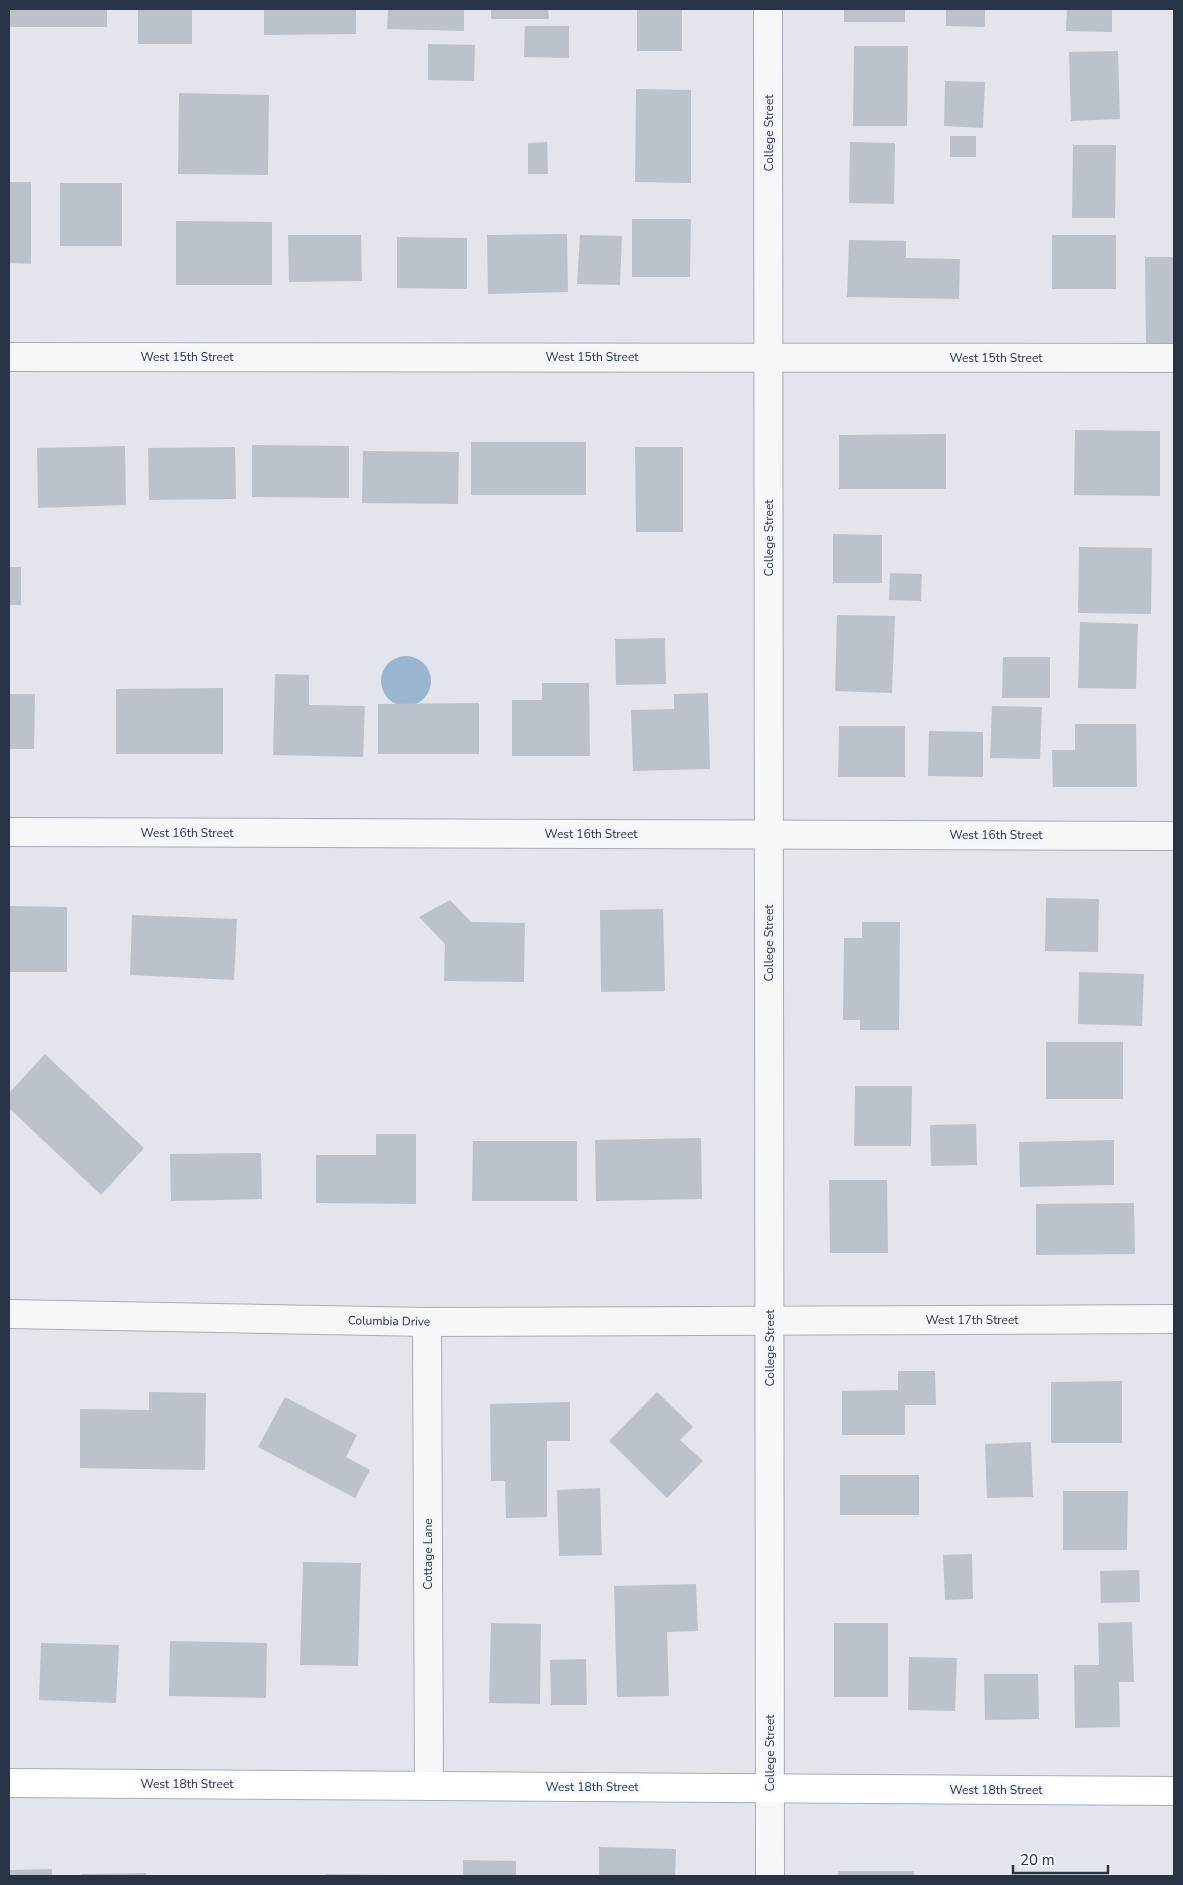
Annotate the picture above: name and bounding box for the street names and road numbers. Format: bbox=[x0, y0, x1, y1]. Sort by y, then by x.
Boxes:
street label: College Street bbox=[761, 94, 777, 172]
street label: West 15th Street bbox=[140, 349, 234, 365]
street label: West 15th Street bbox=[545, 349, 639, 365]
street label: West 15th Street bbox=[949, 350, 1043, 366]
street label: College Street bbox=[761, 499, 777, 577]
street label: West 16th Street bbox=[140, 825, 234, 841]
street label: West 16th Street bbox=[544, 826, 638, 842]
street label: West 16th Street bbox=[949, 827, 1043, 843]
street label: College Street bbox=[761, 904, 777, 982]
street label: College Street bbox=[762, 1309, 778, 1387]
street label: Columbia Drive bbox=[348, 1312, 430, 1330]
street label: West 17th Street bbox=[925, 1312, 1019, 1328]
street label: Cottage Lane bbox=[420, 1518, 436, 1590]
street label: College Street bbox=[762, 1714, 778, 1792]
street label: West 18th Street bbox=[140, 1776, 234, 1792]
street label: West 18th Street bbox=[545, 1779, 639, 1795]
street label: West 18th Street bbox=[949, 1782, 1043, 1798]

